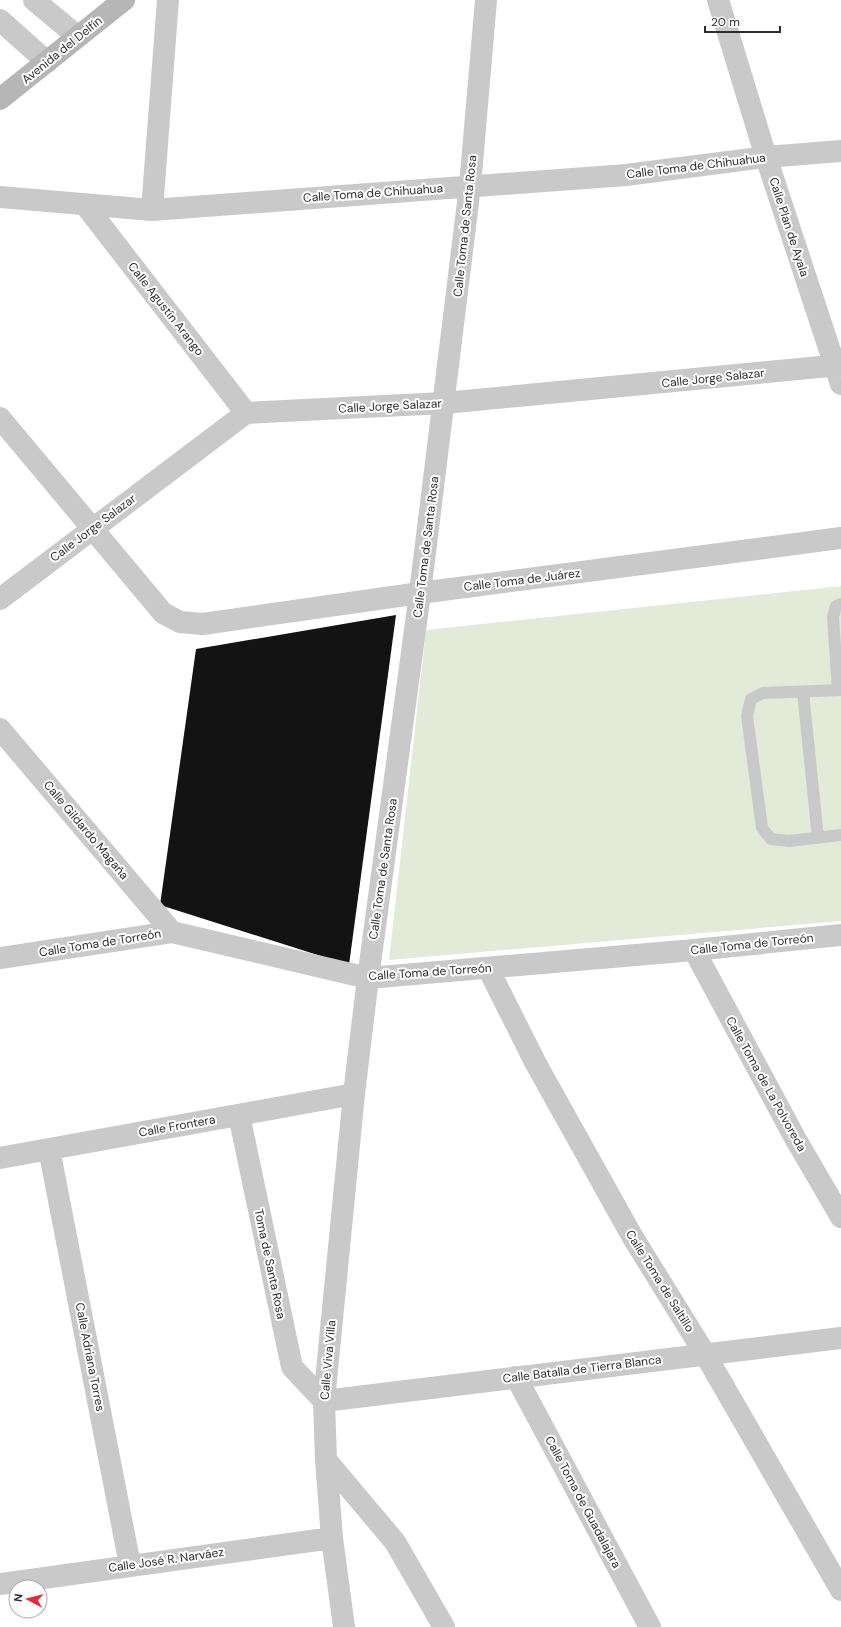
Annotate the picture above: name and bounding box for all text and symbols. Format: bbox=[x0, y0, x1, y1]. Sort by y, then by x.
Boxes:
scale bar bbox=[705, 8, 780, 34]
street label: Avenida del Delfín bbox=[19, 13, 106, 87]
text: 20 m bbox=[711, 14, 740, 30]
street label: Calle Toma de Chihuahua bbox=[625, 150, 767, 182]
street label: Calle Toma de Santa Rosa bbox=[450, 154, 480, 298]
street label: Calle Plan de Ayala bbox=[765, 175, 813, 279]
street label: Calle Toma de Chihuahua bbox=[303, 180, 443, 206]
street label: Calle Agustín Arango bbox=[124, 259, 208, 359]
street label: Calle Jorge Salazar bbox=[661, 365, 766, 391]
street label: Calle Jorge Salazar bbox=[338, 395, 443, 417]
street label: Calle Toma de Santa Rosa bbox=[409, 475, 443, 619]
street label: Calle Jorge Salazar bbox=[47, 490, 140, 566]
street label: Calle Toma de Juárez bbox=[463, 565, 581, 595]
street label: Calle Gildardo Magaña bbox=[40, 777, 132, 883]
street label: Calle Toma de Santa Rosa bbox=[365, 797, 401, 941]
street label: Calle Toma de Torreón bbox=[38, 925, 162, 961]
street label: Calle Toma de Torreón bbox=[690, 930, 814, 958]
street label: Calle Toma de Torreón bbox=[368, 960, 492, 984]
street label: Calle Toma de La Polvoreda bbox=[722, 1014, 810, 1154]
street label: Calle Frontera bbox=[137, 1111, 217, 1141]
street label: Toma de Santa Rosa bbox=[251, 1208, 289, 1320]
street label: Calle Toma de Saltillo bbox=[622, 1227, 698, 1335]
street label: Calle Adriana Torres bbox=[72, 1301, 108, 1413]
street label: Calle Viva Villa bbox=[317, 1319, 339, 1401]
street label: Calle Batalla de Tierra Blanca bbox=[502, 1351, 662, 1387]
street label: Calle Toma de Guadalajara bbox=[541, 1433, 625, 1571]
street label: Calle José R. Narváez bbox=[107, 1544, 225, 1576]
north arrow bbox=[8, 1579, 48, 1619]
text: N bbox=[11, 1593, 26, 1603]

